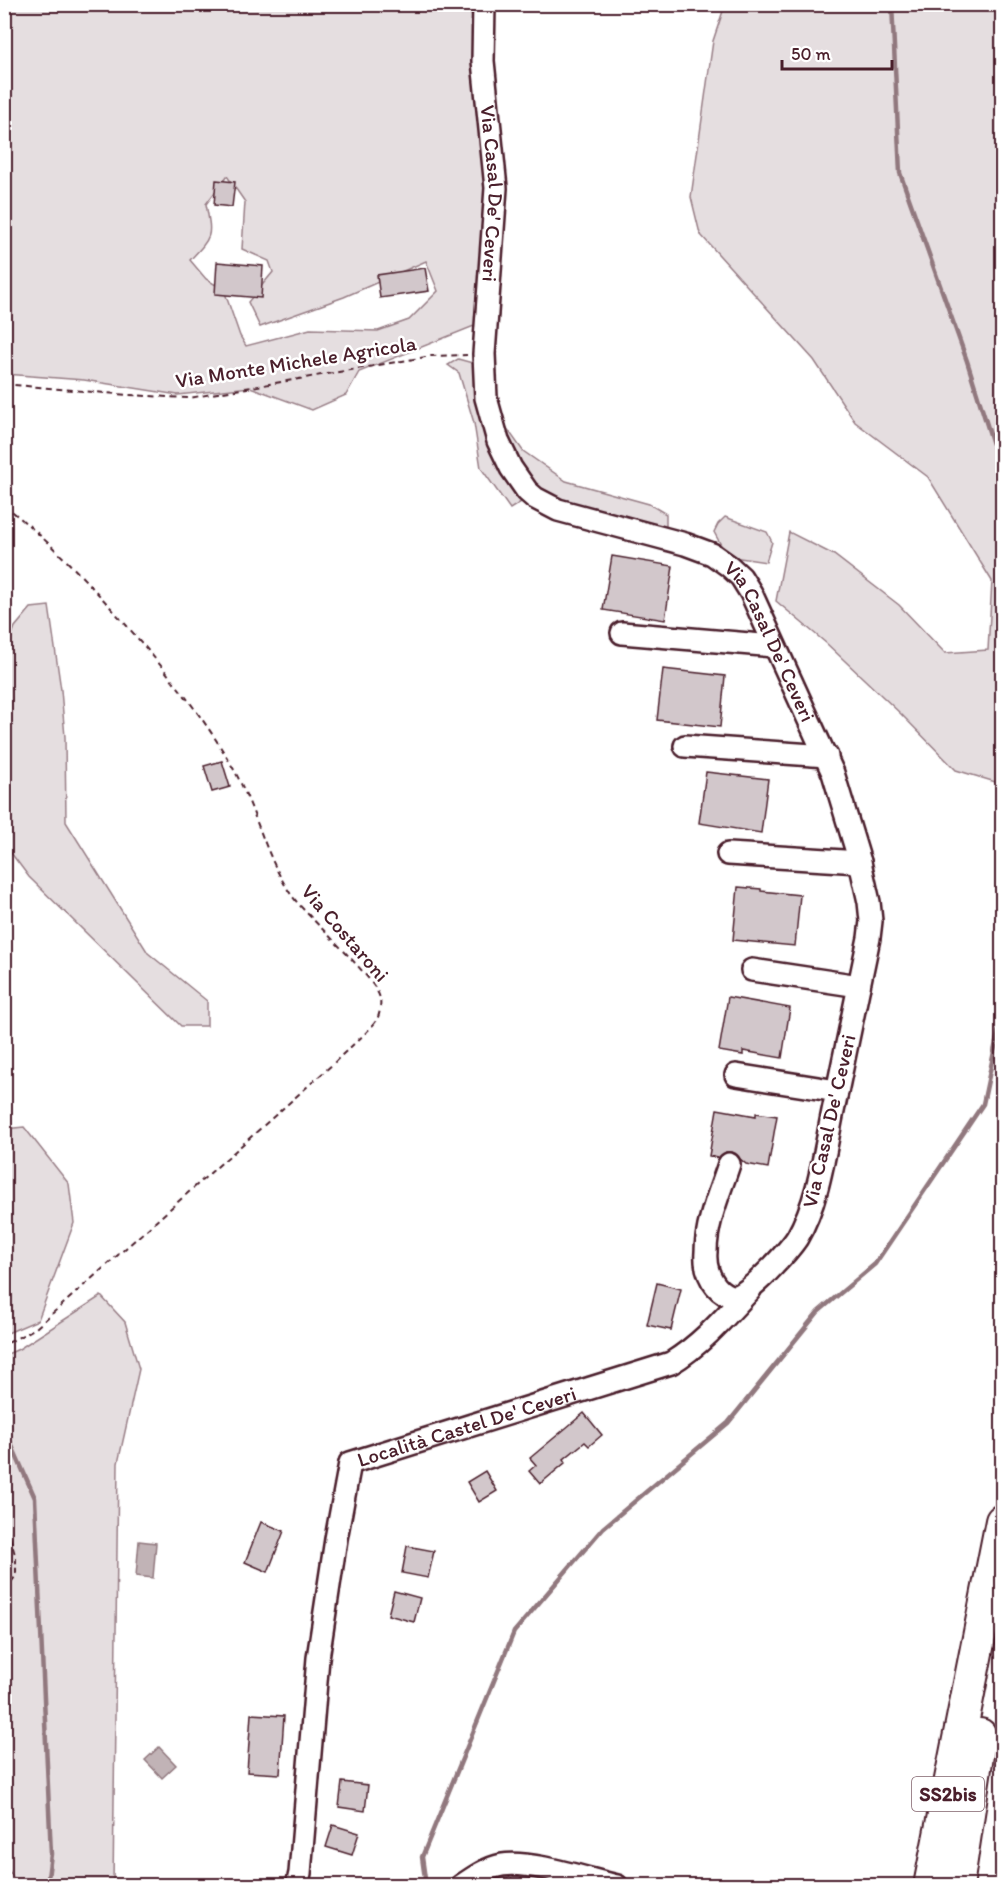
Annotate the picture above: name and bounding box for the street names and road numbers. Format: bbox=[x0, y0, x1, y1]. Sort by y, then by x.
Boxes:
street label: Via Casal De' Ceveri bbox=[476, 104, 509, 283]
street label: Via Monte Michele Agricola bbox=[174, 330, 418, 393]
street label: Via Casal De' Ceveri bbox=[719, 555, 821, 726]
street label: Via Costaroni bbox=[296, 879, 395, 987]
street label: Via Casal De' Ceveri bbox=[796, 1032, 861, 1210]
street label: Località Castel De' Ceveri bbox=[354, 1380, 579, 1472]
road number: SS2bis bbox=[912, 1777, 984, 1811]

